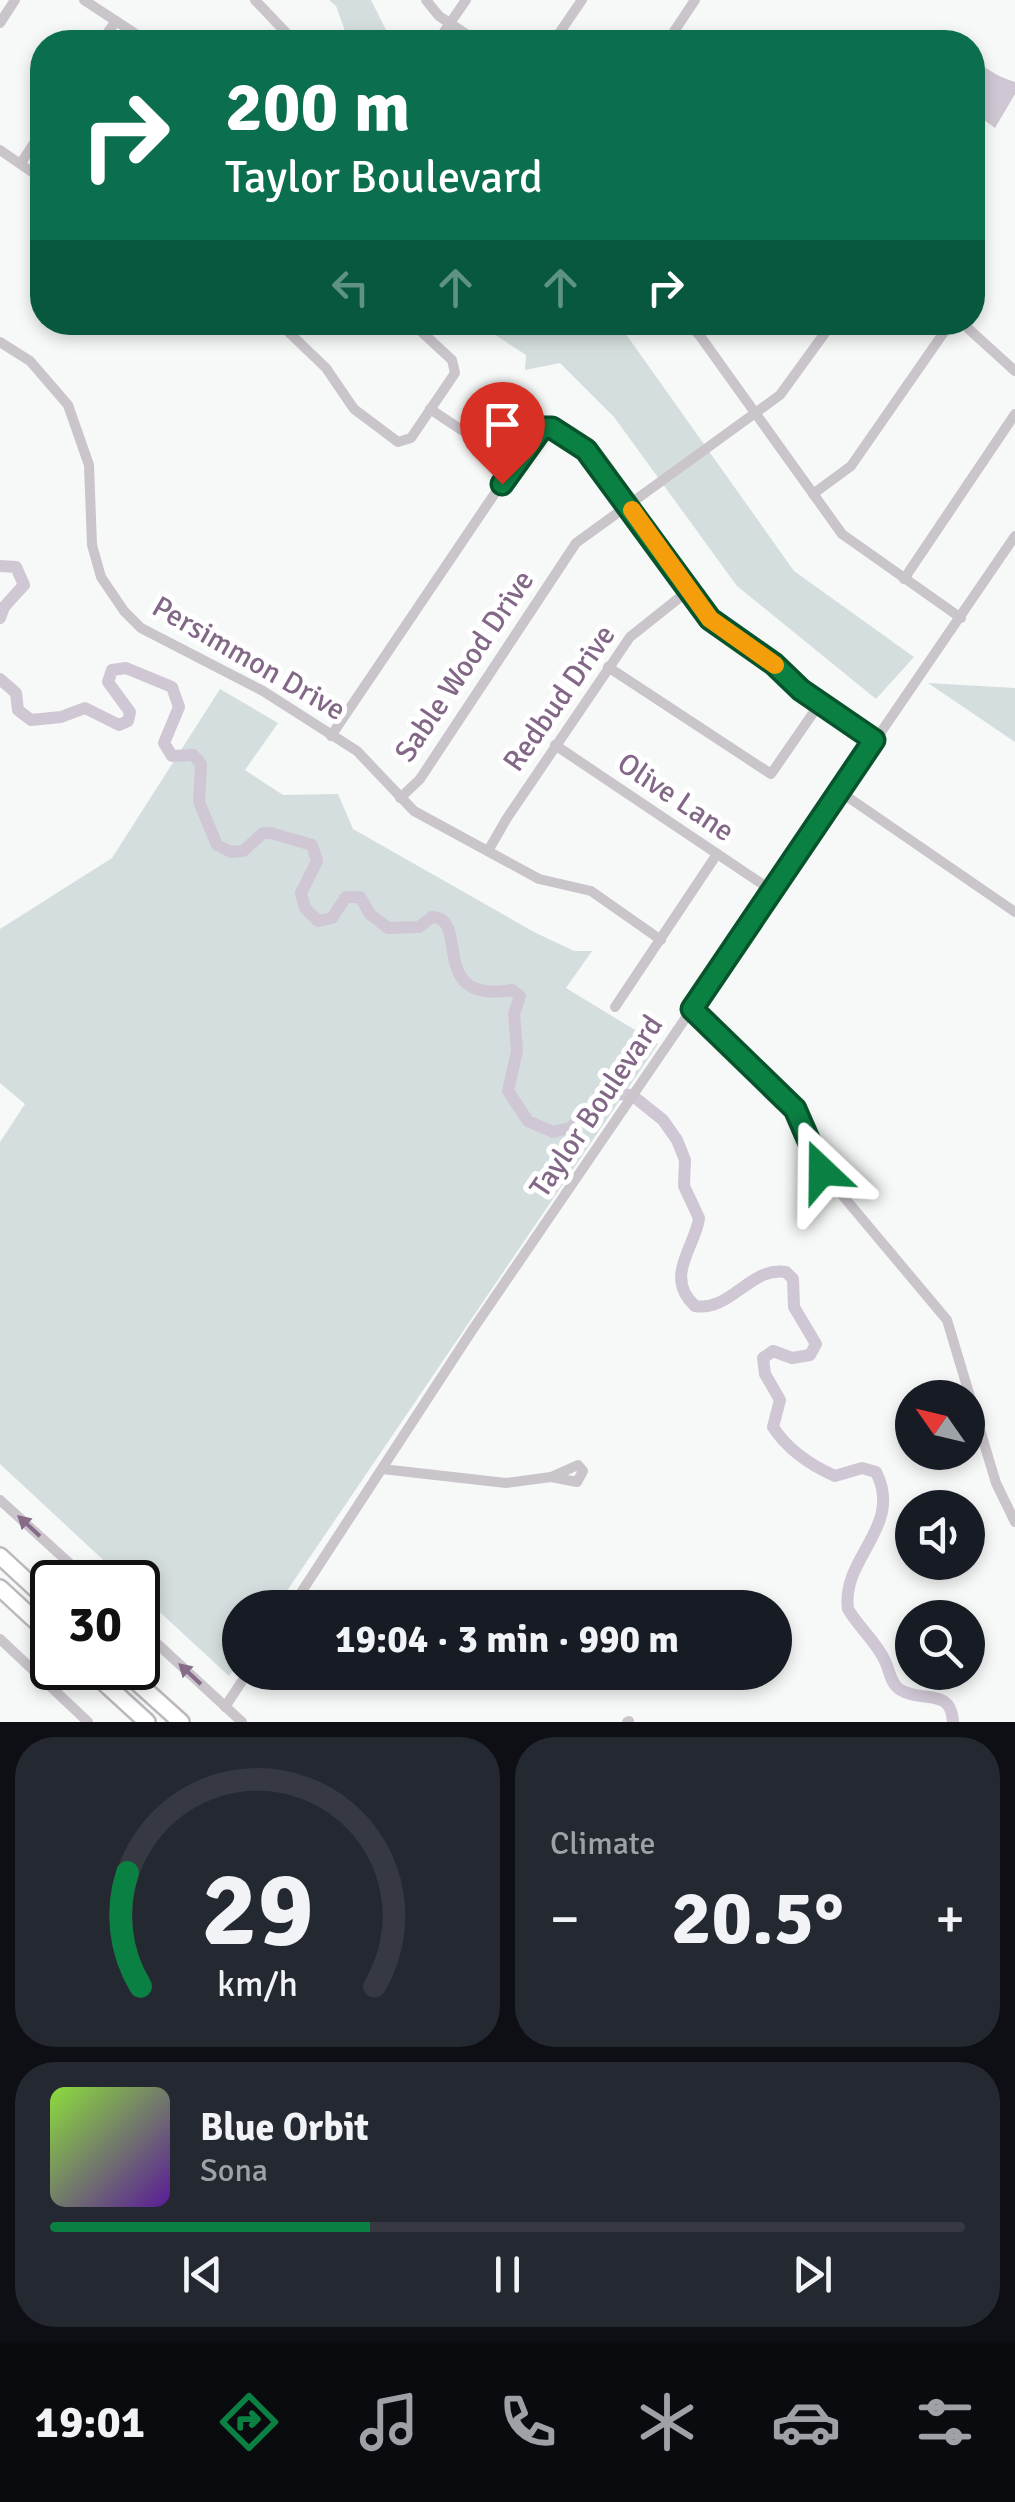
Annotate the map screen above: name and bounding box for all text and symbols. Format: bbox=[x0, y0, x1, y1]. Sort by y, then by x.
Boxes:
text: 200 m bbox=[225, 64, 410, 150]
icon: right bbox=[60, 70, 190, 200]
text: Taylor Boulevard bbox=[225, 150, 543, 205]
icon: left bbox=[323, 260, 378, 315]
icon: ahead bbox=[428, 260, 483, 315]
icon: ahead bbox=[533, 260, 588, 315]
icon: right bbox=[638, 260, 693, 315]
pin bbox=[460, 382, 545, 485]
icon: arrive bbox=[475, 397, 530, 452]
street label: Sable Wood Drive bbox=[387, 564, 542, 769]
street label: Persimmon Drive bbox=[146, 588, 352, 729]
street label: Redbud Drive bbox=[495, 618, 623, 779]
street label: Olive Lane bbox=[610, 745, 741, 850]
street label: Taylor Boulevard bbox=[522, 1008, 671, 1204]
position arrow bbox=[770, 1119, 874, 1223]
north arrow bbox=[895, 1380, 985, 1470]
map controls bbox=[895, 1380, 985, 1690]
button: sound bbox=[895, 1490, 985, 1580]
one-way arrow bbox=[17, 1515, 41, 1538]
speed limit sign: 30 bbox=[30, 1560, 160, 1690]
button: search bbox=[895, 1600, 985, 1690]
text: 19:04 · 3 min · 990 m bbox=[335, 1616, 679, 1663]
one-way arrow bbox=[178, 1663, 202, 1686]
text: Climate bbox=[550, 1824, 656, 1863]
text: 29 bbox=[201, 1846, 314, 1974]
text: 20.5° bbox=[671, 1872, 844, 1965]
text: − bbox=[550, 1885, 580, 1953]
text: + bbox=[935, 1885, 965, 1953]
text: km/h bbox=[217, 1962, 298, 2006]
text: Blue Orbit bbox=[200, 2104, 369, 2151]
text: Sona bbox=[200, 2151, 268, 2190]
icon: previous bbox=[175, 2247, 230, 2302]
icon: pause bbox=[480, 2247, 535, 2302]
icon: next bbox=[785, 2247, 840, 2302]
icon: directions bbox=[214, 2387, 284, 2457]
icon: music bbox=[354, 2387, 424, 2457]
icon: phone bbox=[493, 2387, 563, 2457]
icon: climate bbox=[632, 2387, 702, 2457]
icon: car bbox=[771, 2387, 841, 2457]
icon: filters bbox=[910, 2387, 980, 2457]
text: 19:01 bbox=[35, 2395, 145, 2450]

